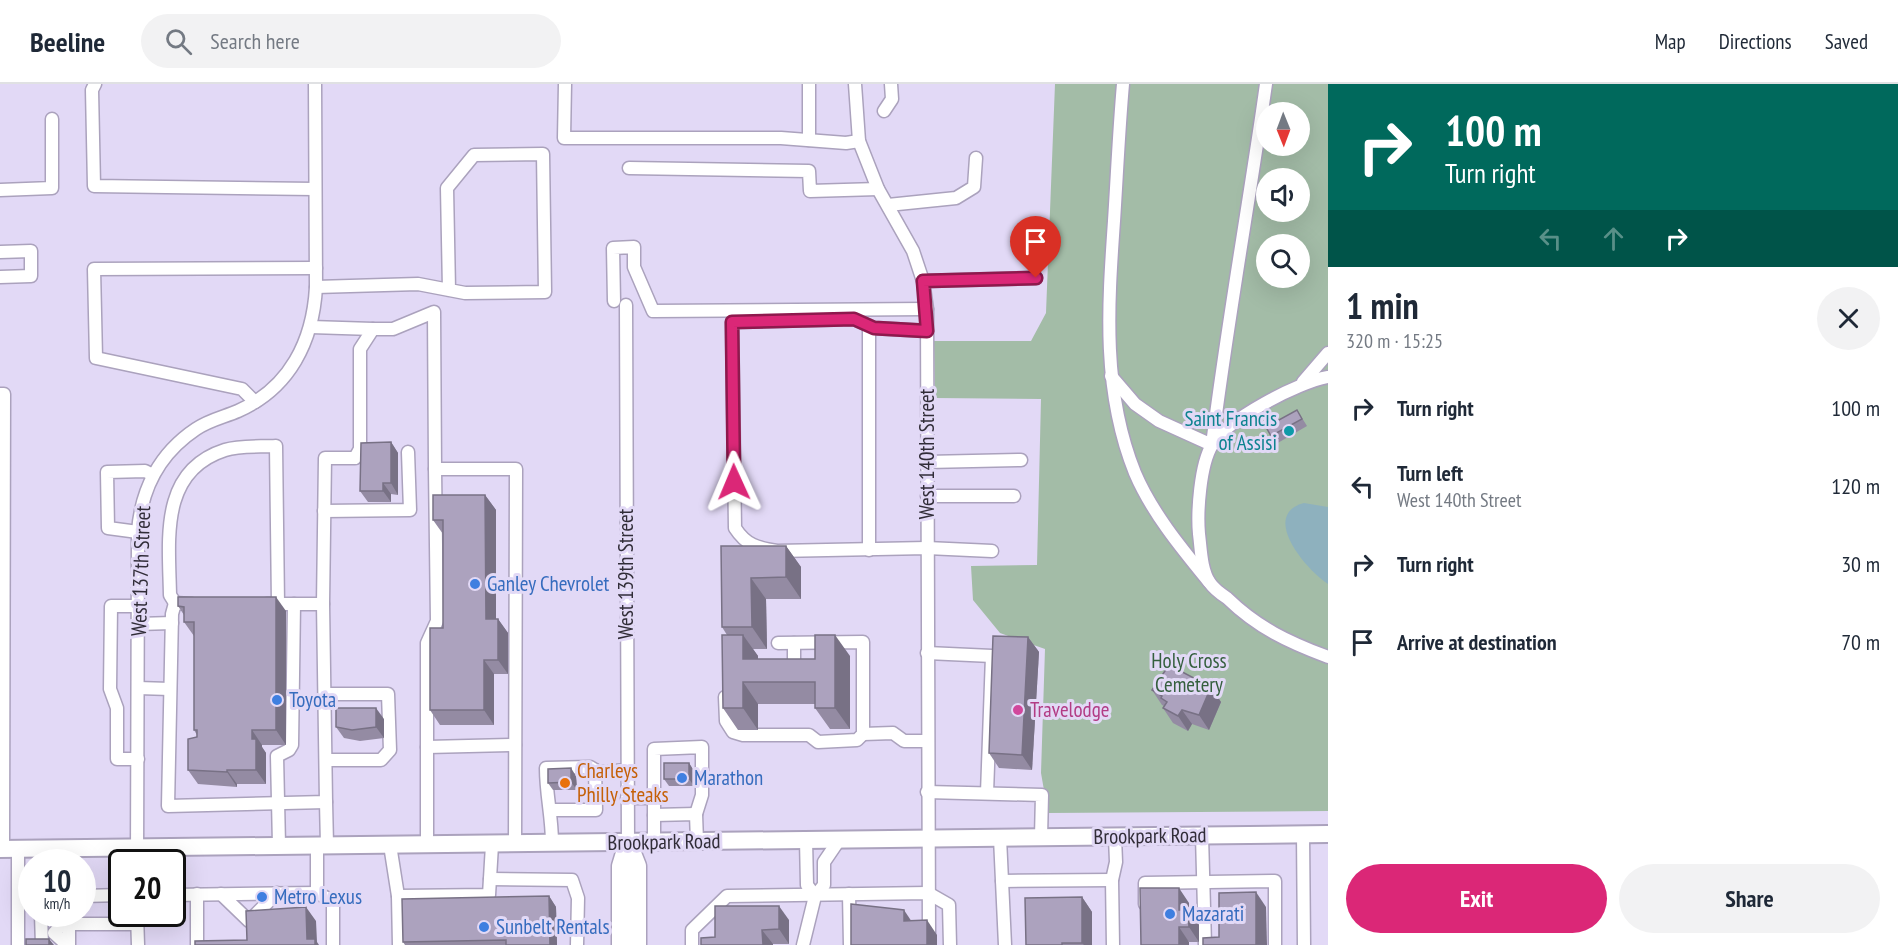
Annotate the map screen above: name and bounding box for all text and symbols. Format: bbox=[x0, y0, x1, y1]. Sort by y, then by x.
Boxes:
search box bbox=[141, 14, 561, 68]
text: Beeline bbox=[30, 23, 105, 60]
icon: search bbox=[162, 25, 195, 58]
text: Search here bbox=[210, 27, 300, 55]
text: Map bbox=[1655, 28, 1686, 55]
text: Directions bbox=[1719, 28, 1792, 55]
text: Saved bbox=[1825, 28, 1868, 55]
north arrow bbox=[1256, 102, 1310, 156]
map controls bbox=[1256, 102, 1310, 288]
text: 100 m bbox=[1445, 103, 1542, 158]
icon: right bbox=[1346, 108, 1424, 186]
text: Turn right bbox=[1445, 156, 1536, 190]
button: sound bbox=[1256, 168, 1310, 222]
pin bbox=[1010, 216, 1061, 278]
icon: left bbox=[1534, 222, 1567, 255]
icon: ahead bbox=[1597, 222, 1630, 255]
icon: right bbox=[1660, 222, 1693, 255]
icon: arrive bbox=[1019, 225, 1052, 258]
button: search bbox=[1256, 234, 1310, 288]
text: 1 min bbox=[1346, 282, 1419, 329]
button: close bbox=[1817, 287, 1880, 350]
text: 320 m · 15:25 bbox=[1346, 328, 1443, 354]
street label: West 140th Street bbox=[913, 388, 940, 519]
icon: right bbox=[1346, 392, 1379, 425]
text: Turn right bbox=[1397, 394, 1474, 422]
text: 100 m bbox=[1831, 394, 1880, 422]
place label: Saint Francis of Assisi bbox=[1184, 405, 1277, 456]
marker: Saint Francis of Assisi bbox=[1282, 424, 1296, 438]
position arrow bbox=[702, 450, 766, 514]
text: Turn left bbox=[1397, 459, 1463, 487]
icon: left bbox=[1346, 470, 1379, 503]
text: 120 m bbox=[1831, 472, 1880, 500]
text: West 140th Street bbox=[1397, 487, 1521, 513]
street label: West 137th Street bbox=[125, 505, 156, 637]
street label: West 139th Street bbox=[612, 508, 639, 639]
icon: right bbox=[1346, 548, 1379, 581]
text: Turn right bbox=[1397, 550, 1474, 578]
text: 30 m bbox=[1841, 550, 1880, 578]
place label: Ganley Chevrolet bbox=[487, 570, 610, 597]
marker: Ganley Chevrolet bbox=[468, 577, 482, 591]
icon: arrive bbox=[1346, 626, 1379, 659]
text: Arrive at destination bbox=[1397, 628, 1557, 656]
text: 70 m bbox=[1841, 628, 1880, 656]
park label: Holy Cross Cemetery bbox=[1151, 647, 1227, 698]
place label: Toyota bbox=[289, 686, 336, 713]
marker: Toyota bbox=[270, 693, 284, 707]
place label: Travelodge bbox=[1030, 696, 1109, 723]
marker: Travelodge bbox=[1011, 703, 1025, 717]
place label: Charleys Philly Steaks bbox=[577, 757, 669, 808]
place label: Marathon bbox=[694, 764, 763, 791]
marker: Marathon bbox=[675, 771, 689, 785]
marker: Charleys Philly Steaks bbox=[558, 776, 572, 790]
street label: Brookpark Road bbox=[1093, 821, 1207, 850]
street label: Brookpark Road bbox=[607, 827, 721, 856]
speed limit sign: 20 bbox=[108, 849, 186, 927]
text: 10 bbox=[43, 861, 71, 900]
button: Exit bbox=[1346, 864, 1607, 933]
button: Share bbox=[1619, 864, 1880, 933]
place label: Metro Lexus bbox=[274, 883, 362, 910]
marker: Metro Lexus bbox=[255, 890, 269, 904]
text: km/h bbox=[44, 894, 70, 913]
place label: Mazarati bbox=[1182, 900, 1244, 927]
marker: Mazarati bbox=[1163, 907, 1177, 921]
place label: Sunbelt Rentals bbox=[496, 913, 610, 940]
marker: Sunbelt Rentals bbox=[477, 920, 491, 934]

